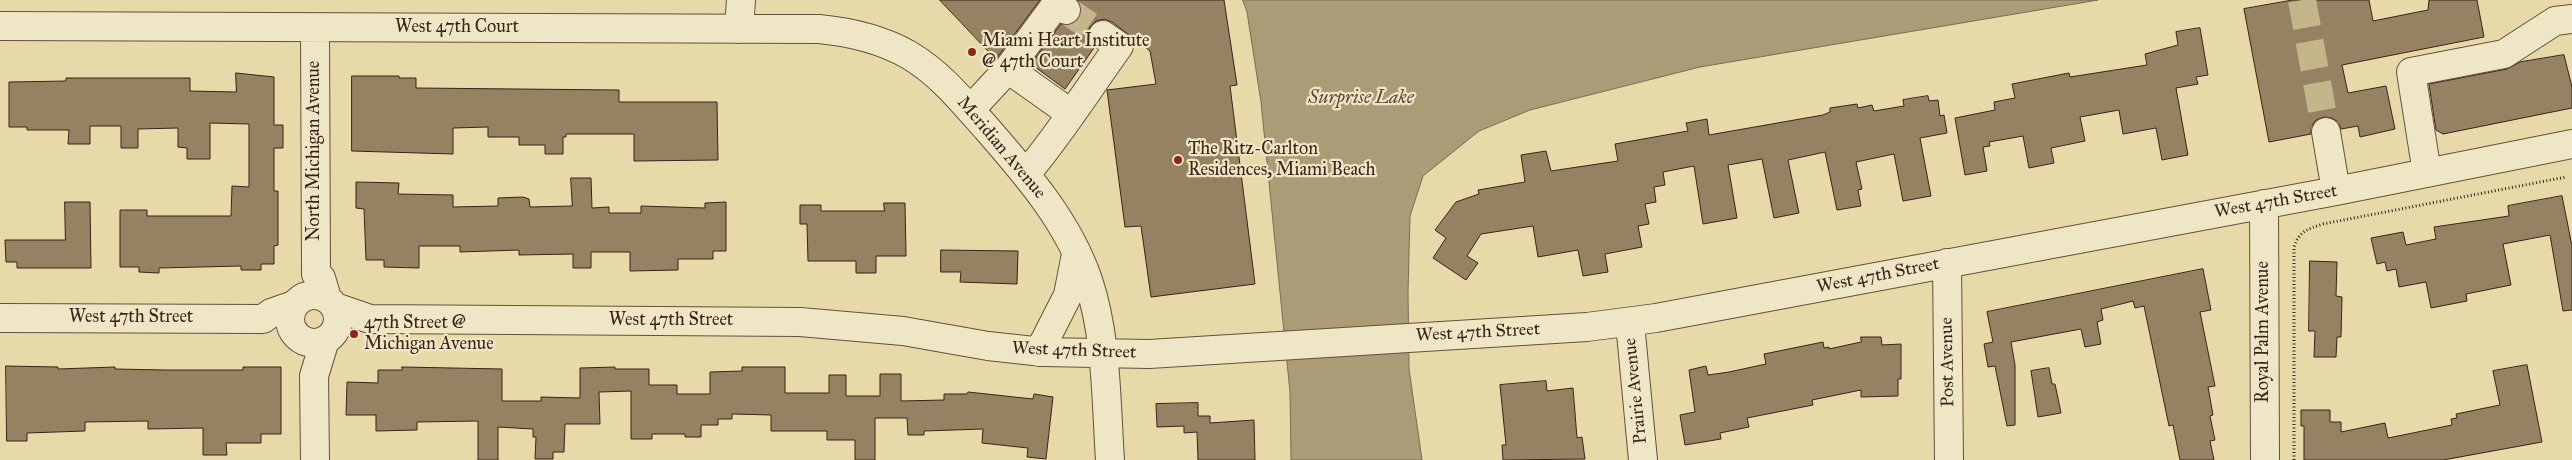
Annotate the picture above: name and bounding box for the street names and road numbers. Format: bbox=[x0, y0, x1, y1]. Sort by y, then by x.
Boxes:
street label: West 47th Court bbox=[395, 17, 519, 39]
street label: North Michigan Avenue bbox=[304, 61, 326, 241]
street label: Meridian Avenue bbox=[952, 93, 1050, 203]
street label: West 47th Street bbox=[2213, 181, 2339, 223]
street label: West 47th Street bbox=[1815, 254, 1941, 298]
street label: Royal Palm Avenue bbox=[2253, 261, 2275, 403]
street label: West 47th Street bbox=[69, 307, 193, 329]
street label: West 47th Street bbox=[609, 310, 733, 332]
street label: Post Avenue bbox=[1936, 317, 1960, 407]
street label: West 47th Street bbox=[1415, 319, 1541, 347]
street label: Prairie Avenue bbox=[1620, 337, 1652, 445]
street label: West 47th Street bbox=[1011, 338, 1137, 364]

